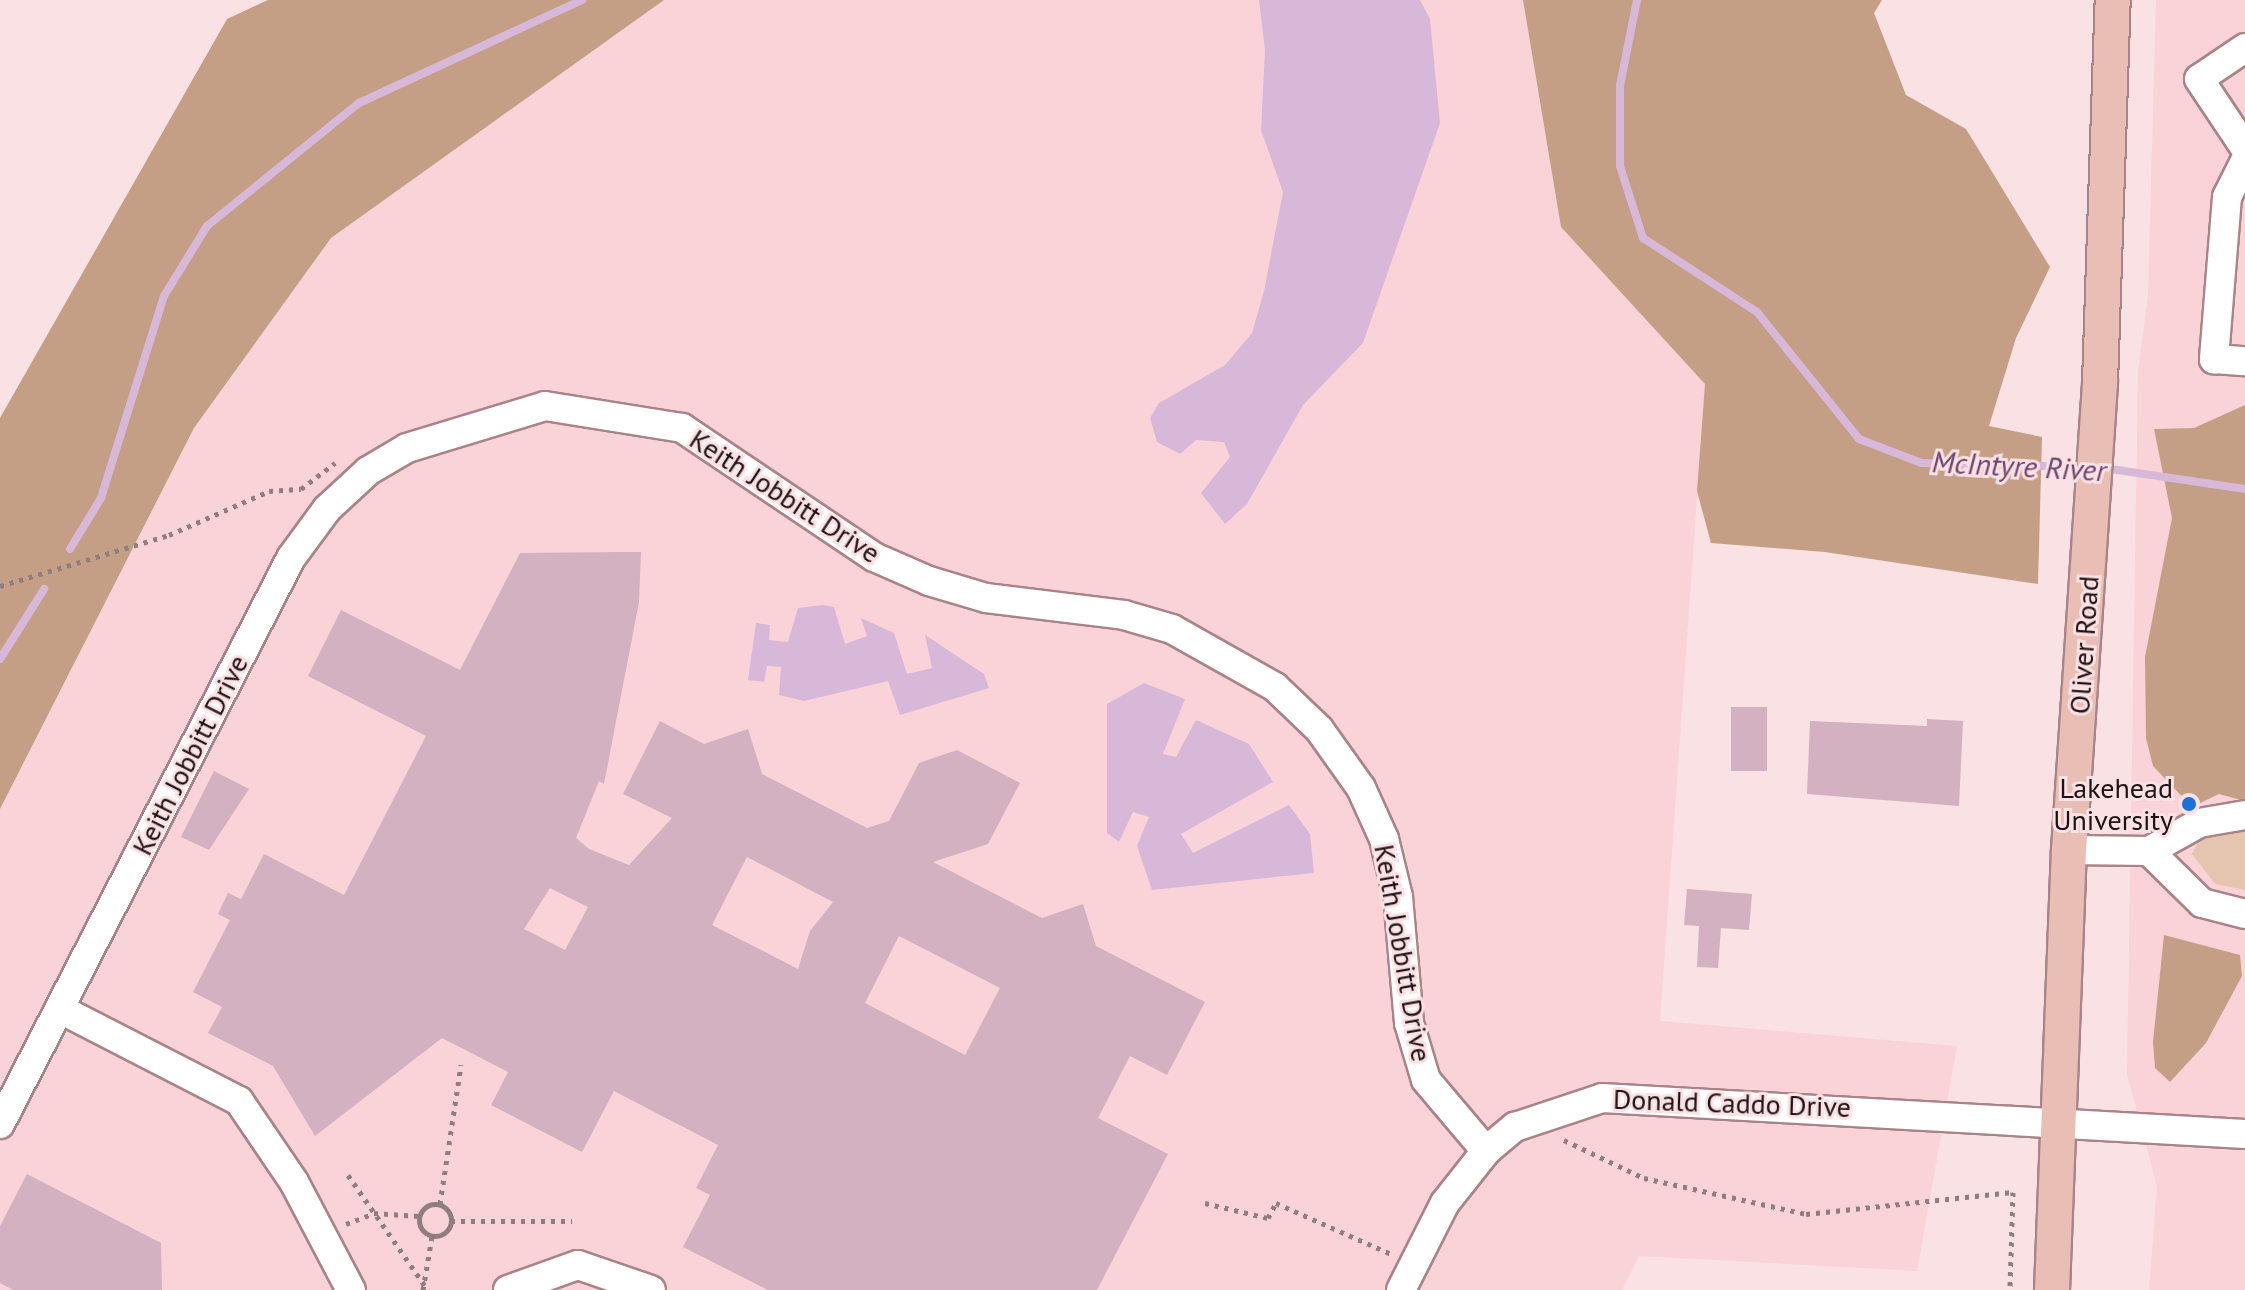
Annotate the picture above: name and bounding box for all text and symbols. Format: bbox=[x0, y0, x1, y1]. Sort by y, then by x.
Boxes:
street label: Keith Jobbitt Drive bbox=[684, 422, 886, 570]
water label: McIntyre River bbox=[1931, 443, 2107, 489]
street label: Oliver Road bbox=[2062, 575, 2106, 715]
street label: Keith Jobbitt Drive bbox=[125, 649, 255, 861]
place label: Lakehead University bbox=[2053, 771, 2173, 837]
marker: Lakehead University bbox=[2180, 795, 2198, 813]
street label: Keith Jobbitt Drive bbox=[1367, 842, 1439, 1064]
street label: Donald Caddo Drive bbox=[1612, 1082, 1852, 1124]

